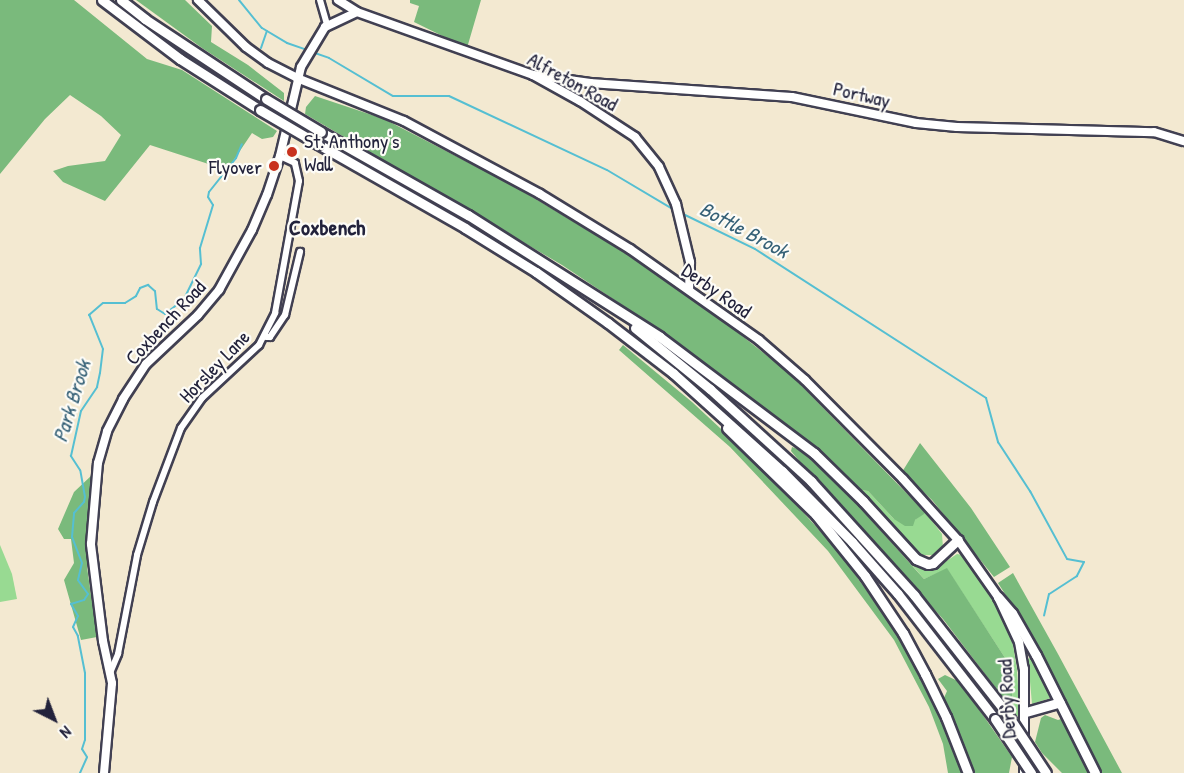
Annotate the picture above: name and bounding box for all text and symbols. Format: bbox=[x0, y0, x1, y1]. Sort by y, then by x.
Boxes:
street label: Alfreton Road bbox=[524, 46, 622, 116]
street label: Portway bbox=[831, 76, 893, 112]
place label: St. Anthony's Wall bbox=[304, 128, 400, 175]
marker: St. Anthony's Wall bbox=[285, 145, 299, 159]
place label: Flyover bbox=[209, 154, 262, 178]
marker: Flyover bbox=[267, 159, 281, 173]
water label: Bottle Brook bbox=[695, 196, 793, 264]
district label: Coxbench bbox=[289, 215, 365, 241]
street label: Derby Road bbox=[678, 257, 756, 323]
street label: Coxbench Road bbox=[120, 275, 210, 369]
street label: Horsley Lane bbox=[174, 325, 254, 407]
water label: Park Brook bbox=[48, 357, 96, 445]
street label: Derby Road bbox=[992, 659, 1020, 739]
north arrow bbox=[24, 689, 84, 749]
text: N bbox=[56, 721, 77, 743]

